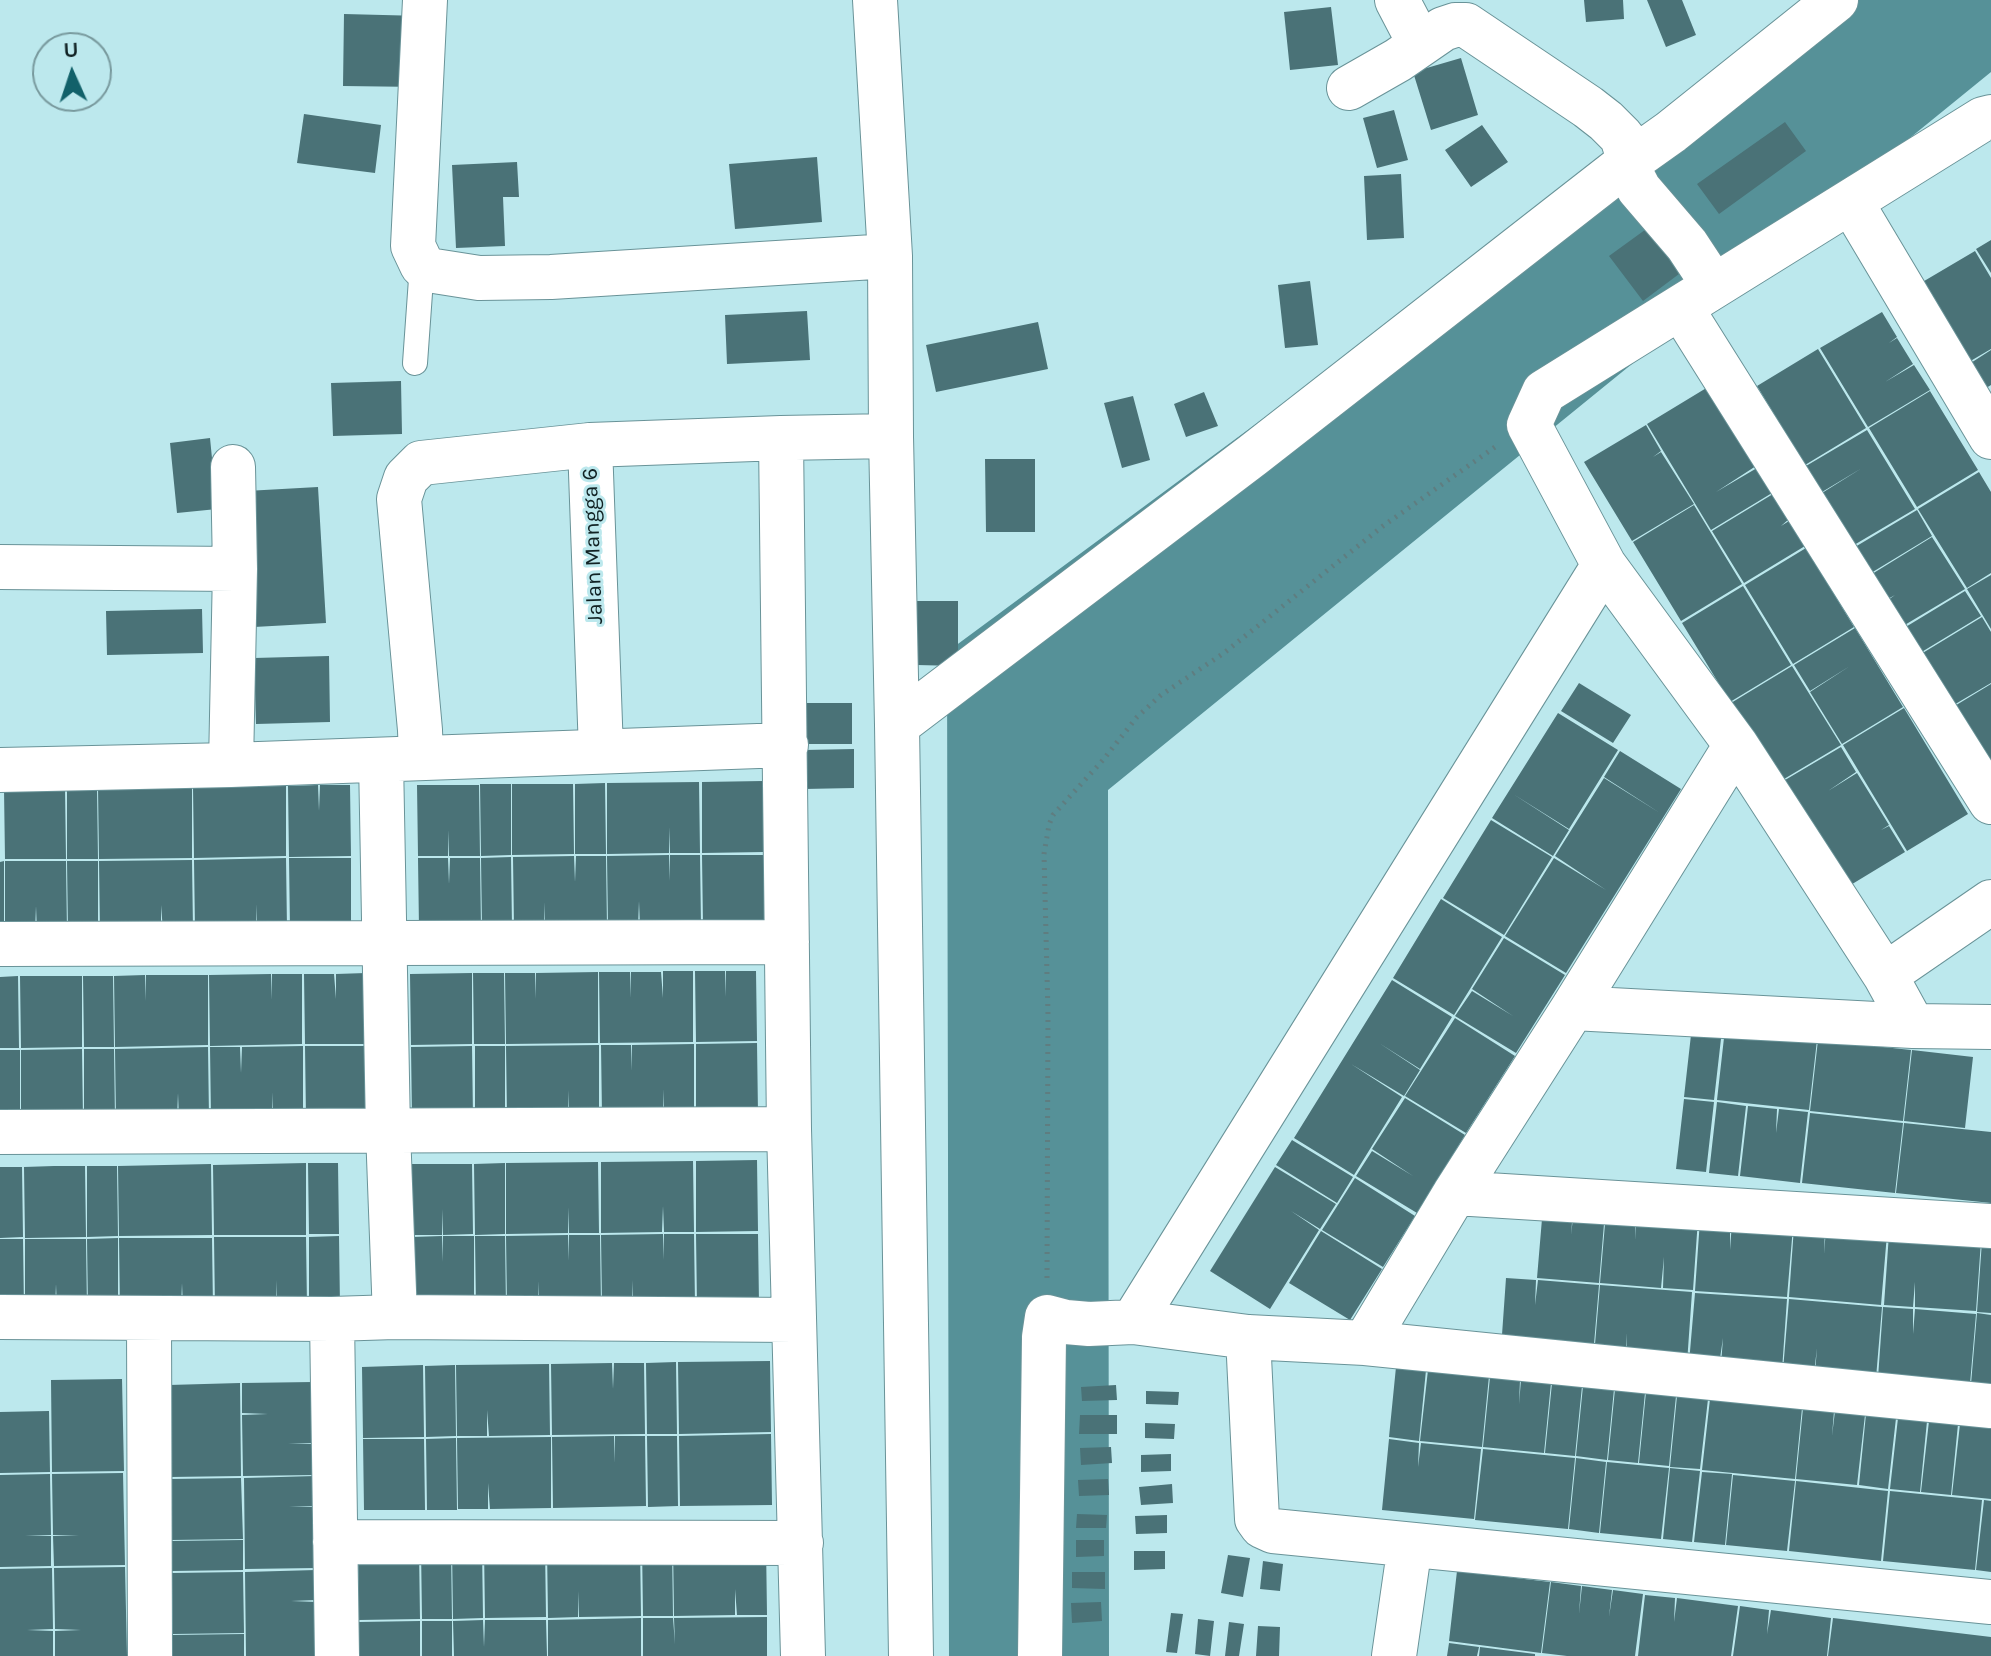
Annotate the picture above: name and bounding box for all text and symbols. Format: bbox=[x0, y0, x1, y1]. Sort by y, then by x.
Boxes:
north arrow bbox=[32, 32, 112, 112]
text: U bbox=[63, 37, 79, 63]
street label: Jalan Mangga 6 bbox=[577, 467, 609, 625]

